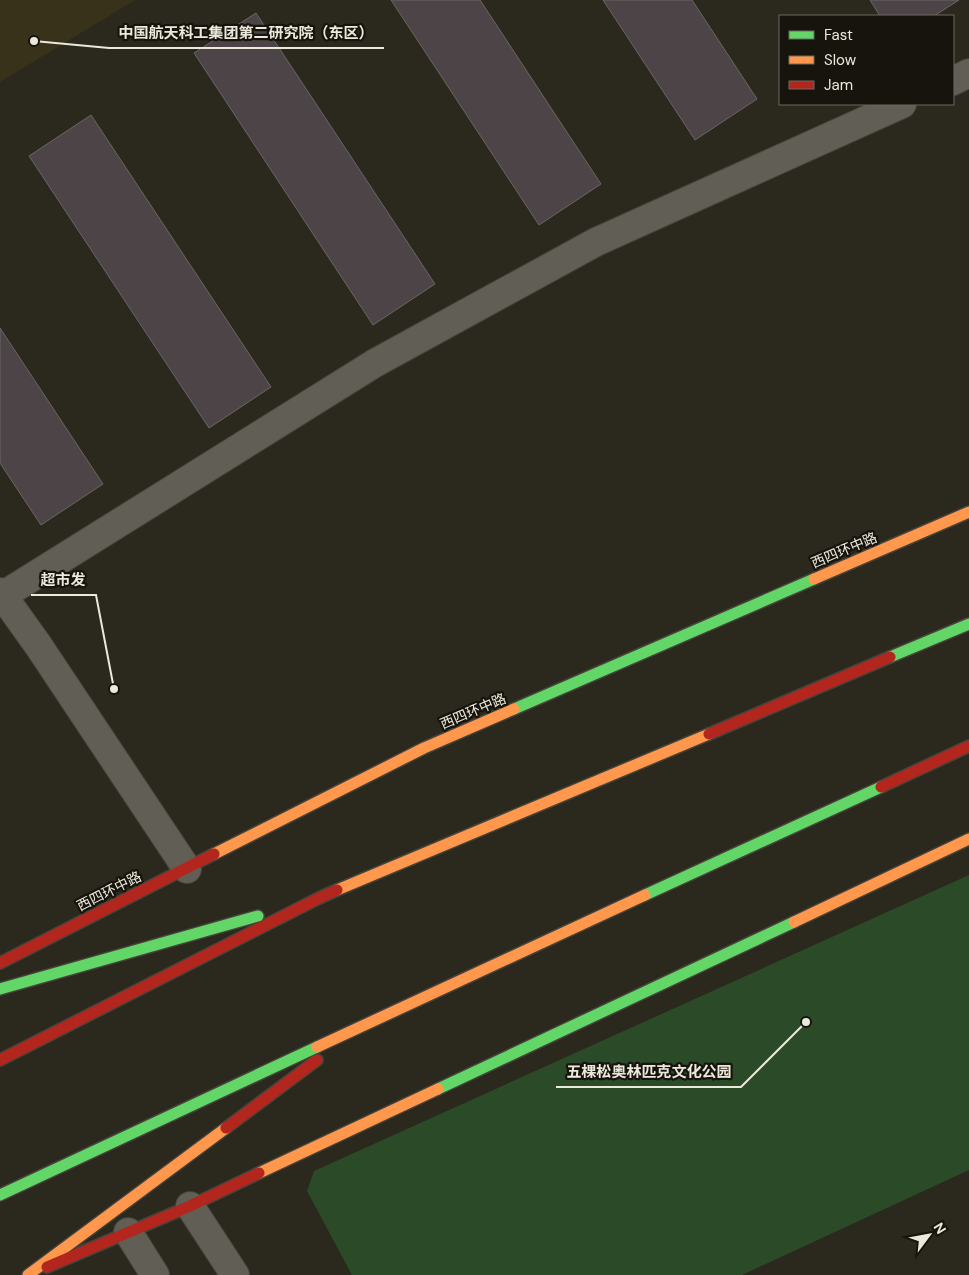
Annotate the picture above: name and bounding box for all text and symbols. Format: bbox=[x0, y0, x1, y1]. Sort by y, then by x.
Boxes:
legend bbox=[779, 15, 954, 105]
callout: 中国航天科工集团第二研究院（东区） bbox=[109, 18, 384, 48]
text: 中国航天科工集团第二研究院（东区） bbox=[118, 23, 374, 43]
text: Fast bbox=[824, 25, 853, 45]
text: Slow bbox=[824, 50, 857, 70]
text: Jam bbox=[824, 75, 853, 95]
street label: 西四环中路 bbox=[808, 528, 880, 572]
callout: 超市发 bbox=[31, 565, 96, 595]
text: 超市发 bbox=[40, 570, 86, 590]
street label: 西四环中路 bbox=[437, 689, 509, 733]
street label: 西四环中路 bbox=[74, 867, 144, 915]
callout: 五棵松奥林匹克文化公园 bbox=[556, 1057, 741, 1087]
text: 五棵松奥林匹克文化公园 bbox=[566, 1062, 732, 1082]
north arrow bbox=[904, 1210, 954, 1260]
text: N bbox=[930, 1219, 950, 1237]

